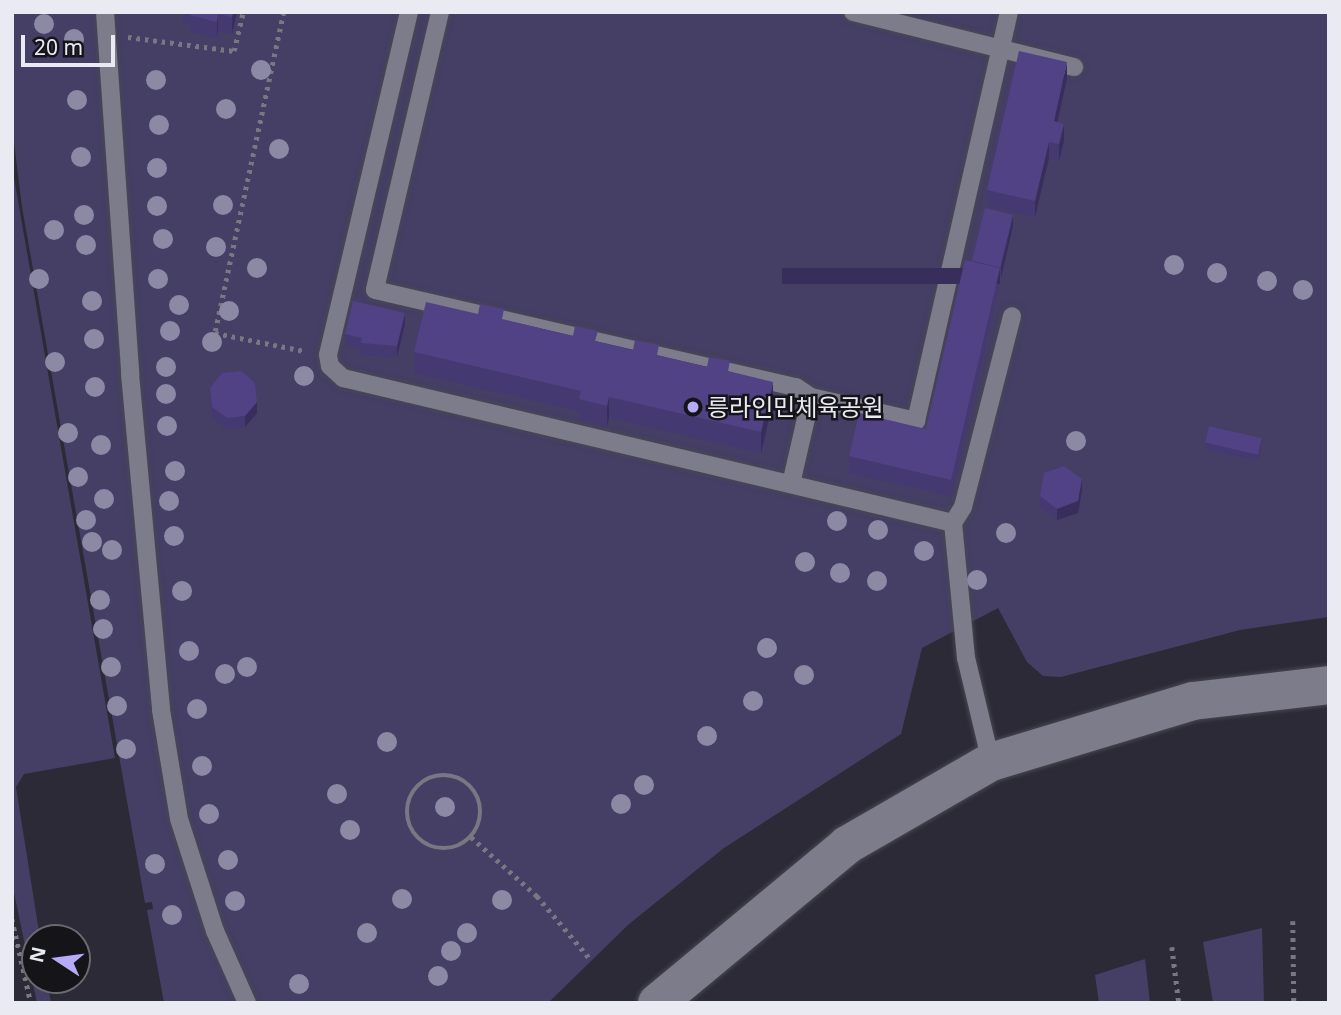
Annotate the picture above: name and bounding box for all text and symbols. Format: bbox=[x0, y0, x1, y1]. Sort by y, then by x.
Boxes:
scale bar bbox=[24, 21, 119, 65]
text: 20 m bbox=[34, 33, 83, 61]
place label: 릉라인민체육공원 bbox=[707, 393, 884, 421]
marker: 릉라인민체육공원 bbox=[685, 399, 701, 415]
north arrow bbox=[21, 924, 91, 994]
text: N bbox=[23, 944, 52, 965]

